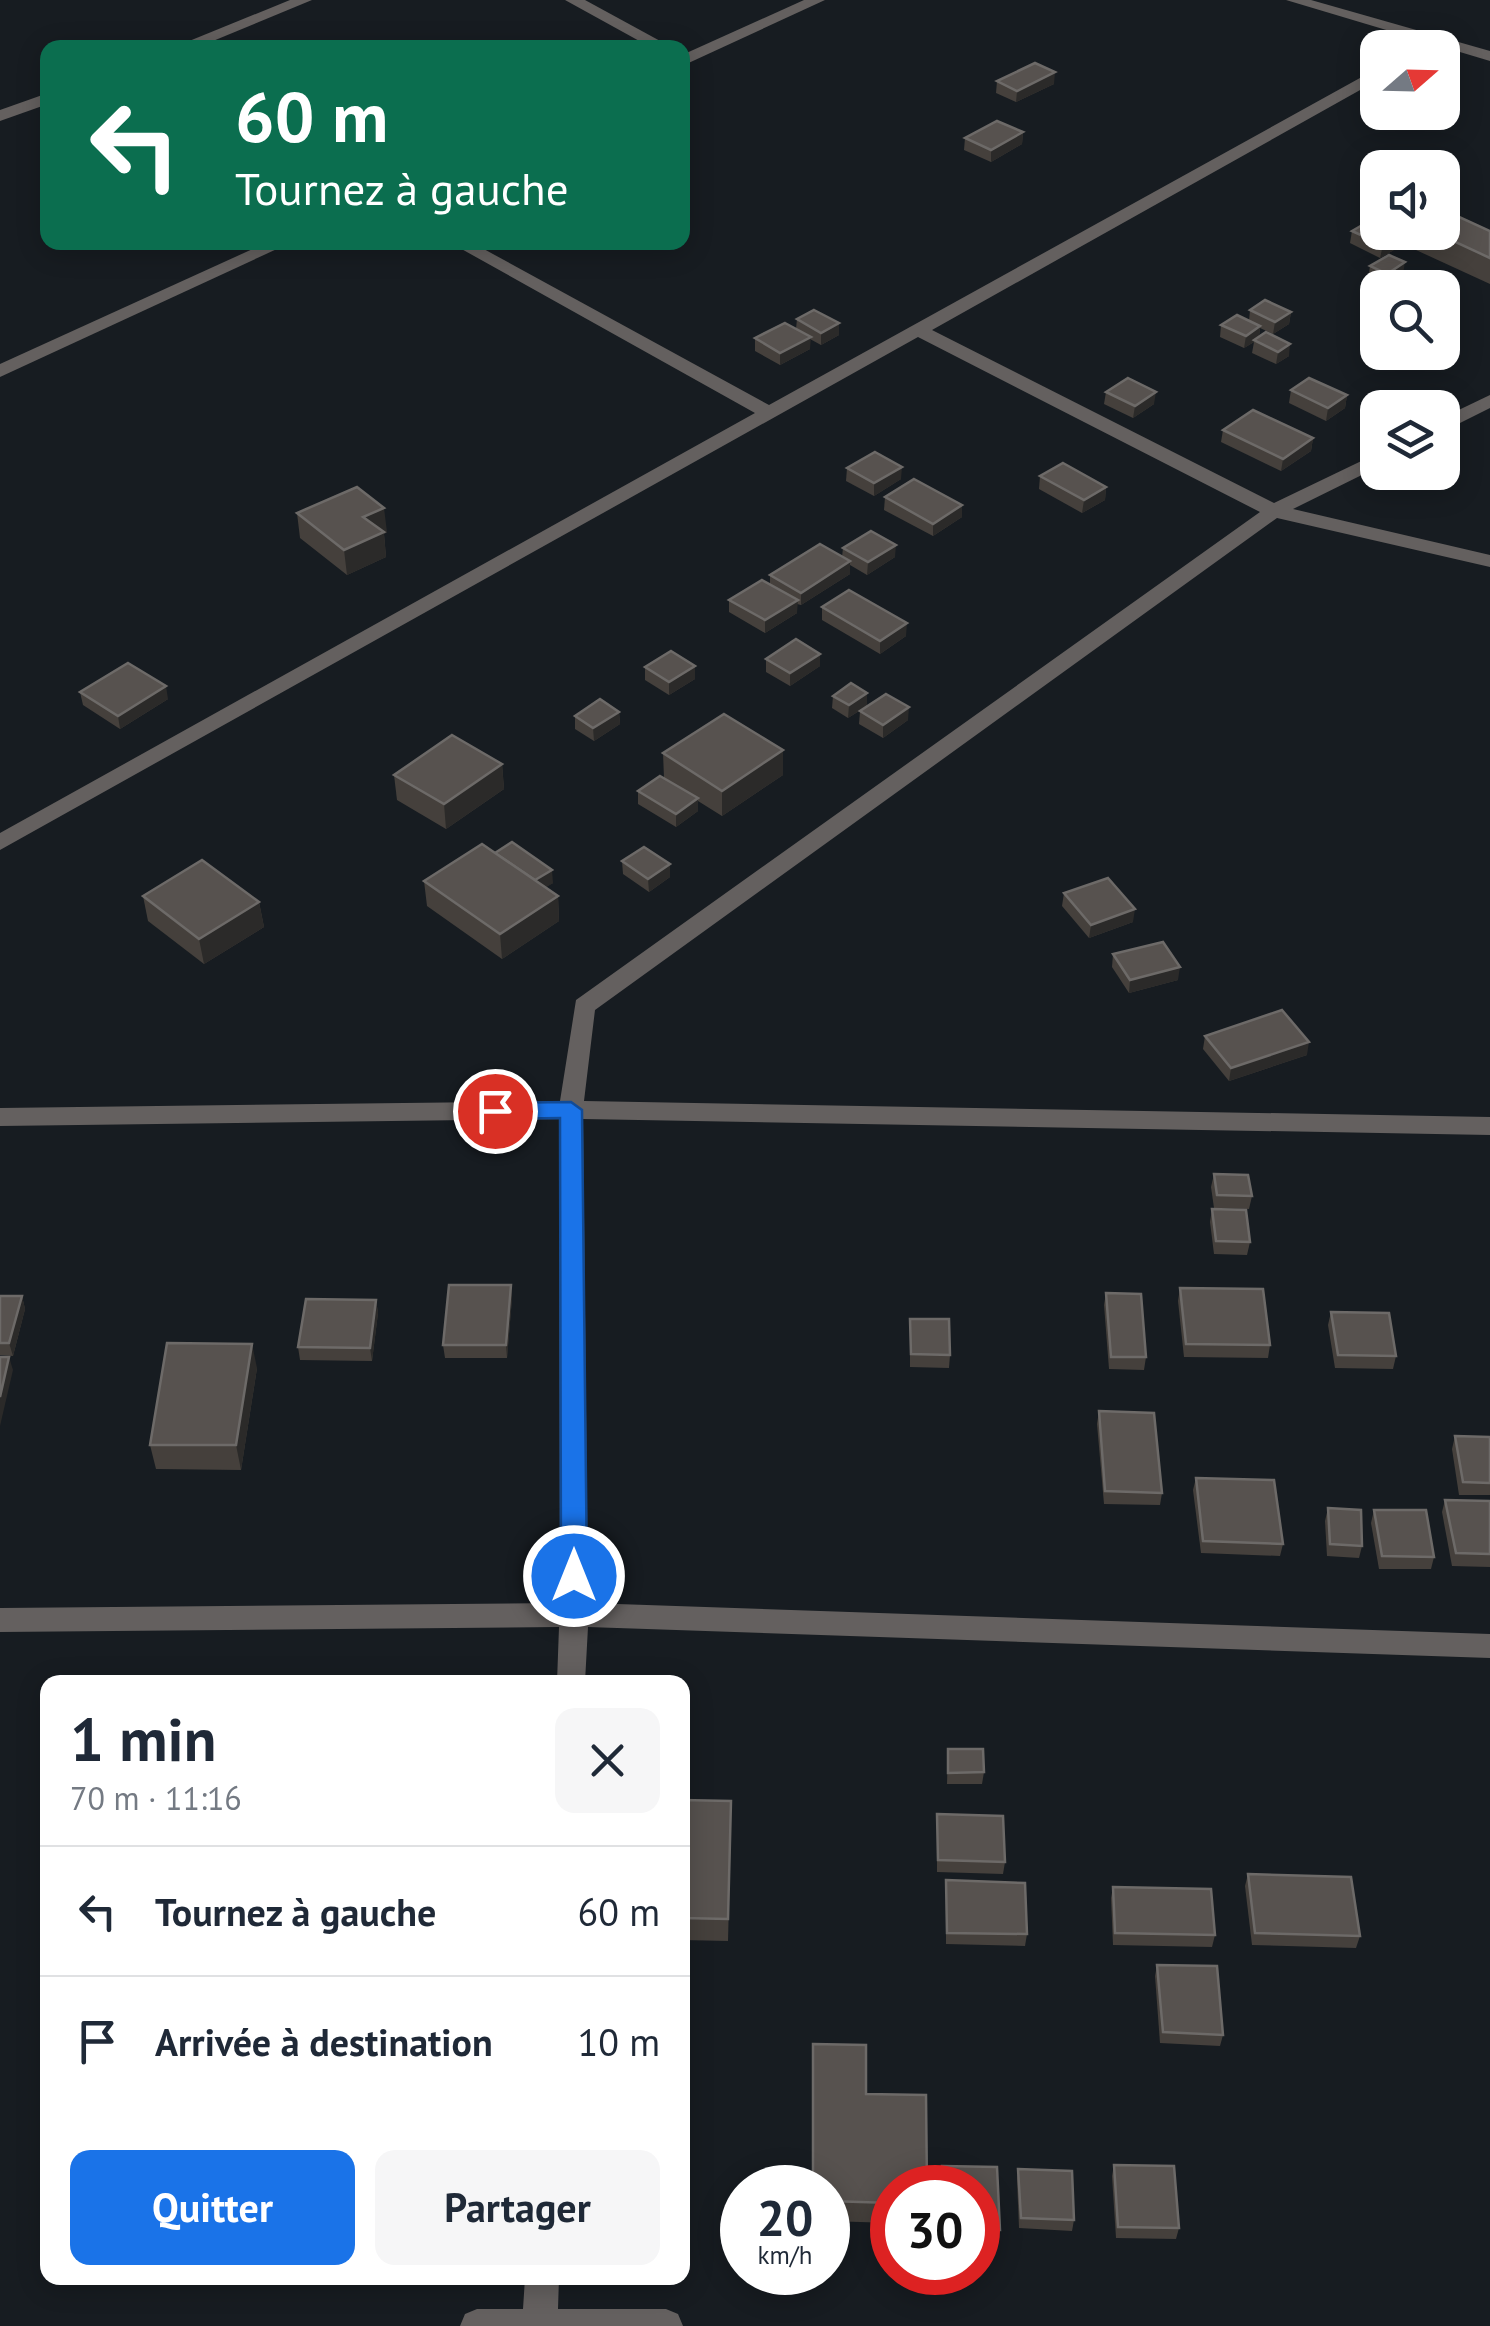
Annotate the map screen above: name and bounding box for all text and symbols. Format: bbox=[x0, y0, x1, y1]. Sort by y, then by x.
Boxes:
north arrow bbox=[1360, 30, 1460, 130]
map controls bbox=[1360, 30, 1460, 490]
text: 60 m bbox=[235, 71, 388, 161]
icon: left bbox=[70, 80, 200, 210]
button: sound bbox=[1360, 150, 1460, 250]
text: Tournez à gauche bbox=[235, 159, 569, 217]
button: search bbox=[1360, 270, 1460, 370]
button: layers bbox=[1360, 390, 1460, 490]
pin bbox=[453, 1069, 538, 1154]
icon: arrive bbox=[468, 1084, 523, 1139]
position arrow bbox=[522, 1524, 626, 1628]
text: 1 min bbox=[70, 1700, 216, 1778]
button: close bbox=[555, 1708, 660, 1813]
text: 70 m · 11:16 bbox=[70, 1777, 242, 1819]
icon: left bbox=[70, 1884, 125, 1939]
text: Tournez à gauche bbox=[155, 1887, 436, 1936]
text: 60 m bbox=[578, 1887, 660, 1936]
icon: arrive bbox=[70, 2014, 125, 2069]
text: Arrivée à destination bbox=[155, 2017, 493, 2066]
text: 10 m bbox=[578, 2017, 660, 2066]
button: Quitter bbox=[70, 2150, 355, 2265]
button: Partager bbox=[375, 2150, 660, 2265]
speed limit sign: 30 bbox=[870, 2165, 1000, 2295]
text: 20 bbox=[757, 2185, 813, 2250]
text: km/h bbox=[758, 2239, 812, 2271]

